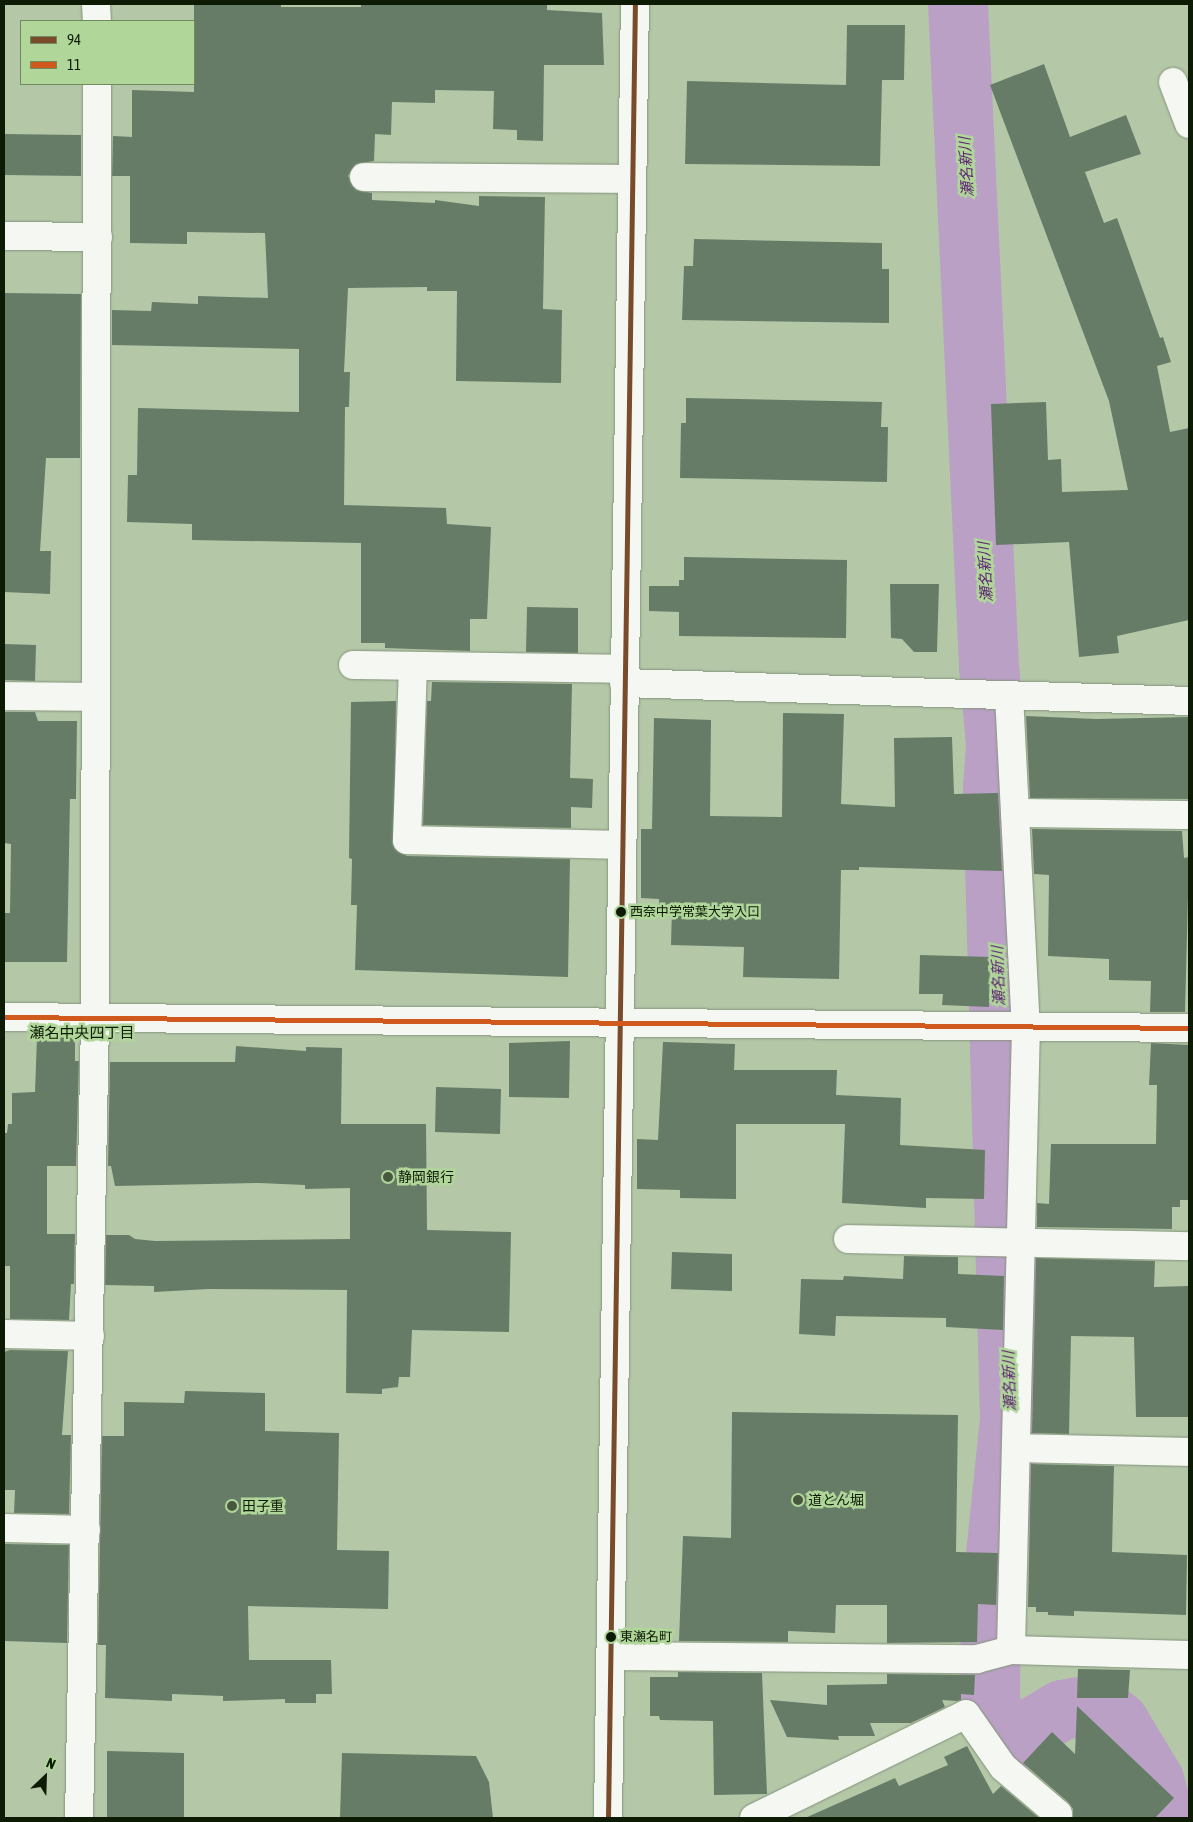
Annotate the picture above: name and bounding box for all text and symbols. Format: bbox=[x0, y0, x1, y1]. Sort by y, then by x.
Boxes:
legend bbox=[20, 20, 195, 85]
text: 94 bbox=[67, 31, 81, 48]
text: 11 bbox=[67, 56, 81, 73]
water label: 瀬名新川 bbox=[955, 137, 977, 197]
water label: 瀬名新川 bbox=[974, 542, 996, 602]
place label: 西奈中学常葉大学入口 bbox=[630, 904, 760, 920]
marker: 西奈中学常葉大学入口 bbox=[616, 907, 626, 917]
water label: 瀬名新川 bbox=[988, 946, 1008, 1006]
district label: 瀬名中央四丁目 bbox=[30, 1024, 134, 1042]
place label: 静岡銀行 bbox=[398, 1169, 454, 1185]
marker: 静岡銀行 bbox=[382, 1171, 394, 1183]
water label: 瀬名新川 bbox=[999, 1351, 1019, 1411]
place label: 道とん堀 bbox=[808, 1492, 864, 1508]
marker: 道とん堀 bbox=[792, 1494, 804, 1506]
place label: 田子重 bbox=[242, 1498, 284, 1514]
marker: 田子重 bbox=[226, 1500, 238, 1512]
place label: 東瀬名町 bbox=[620, 1629, 672, 1645]
marker: 東瀬名町 bbox=[606, 1632, 616, 1642]
north arrow bbox=[20, 1752, 70, 1802]
text: N bbox=[44, 1754, 58, 1772]

